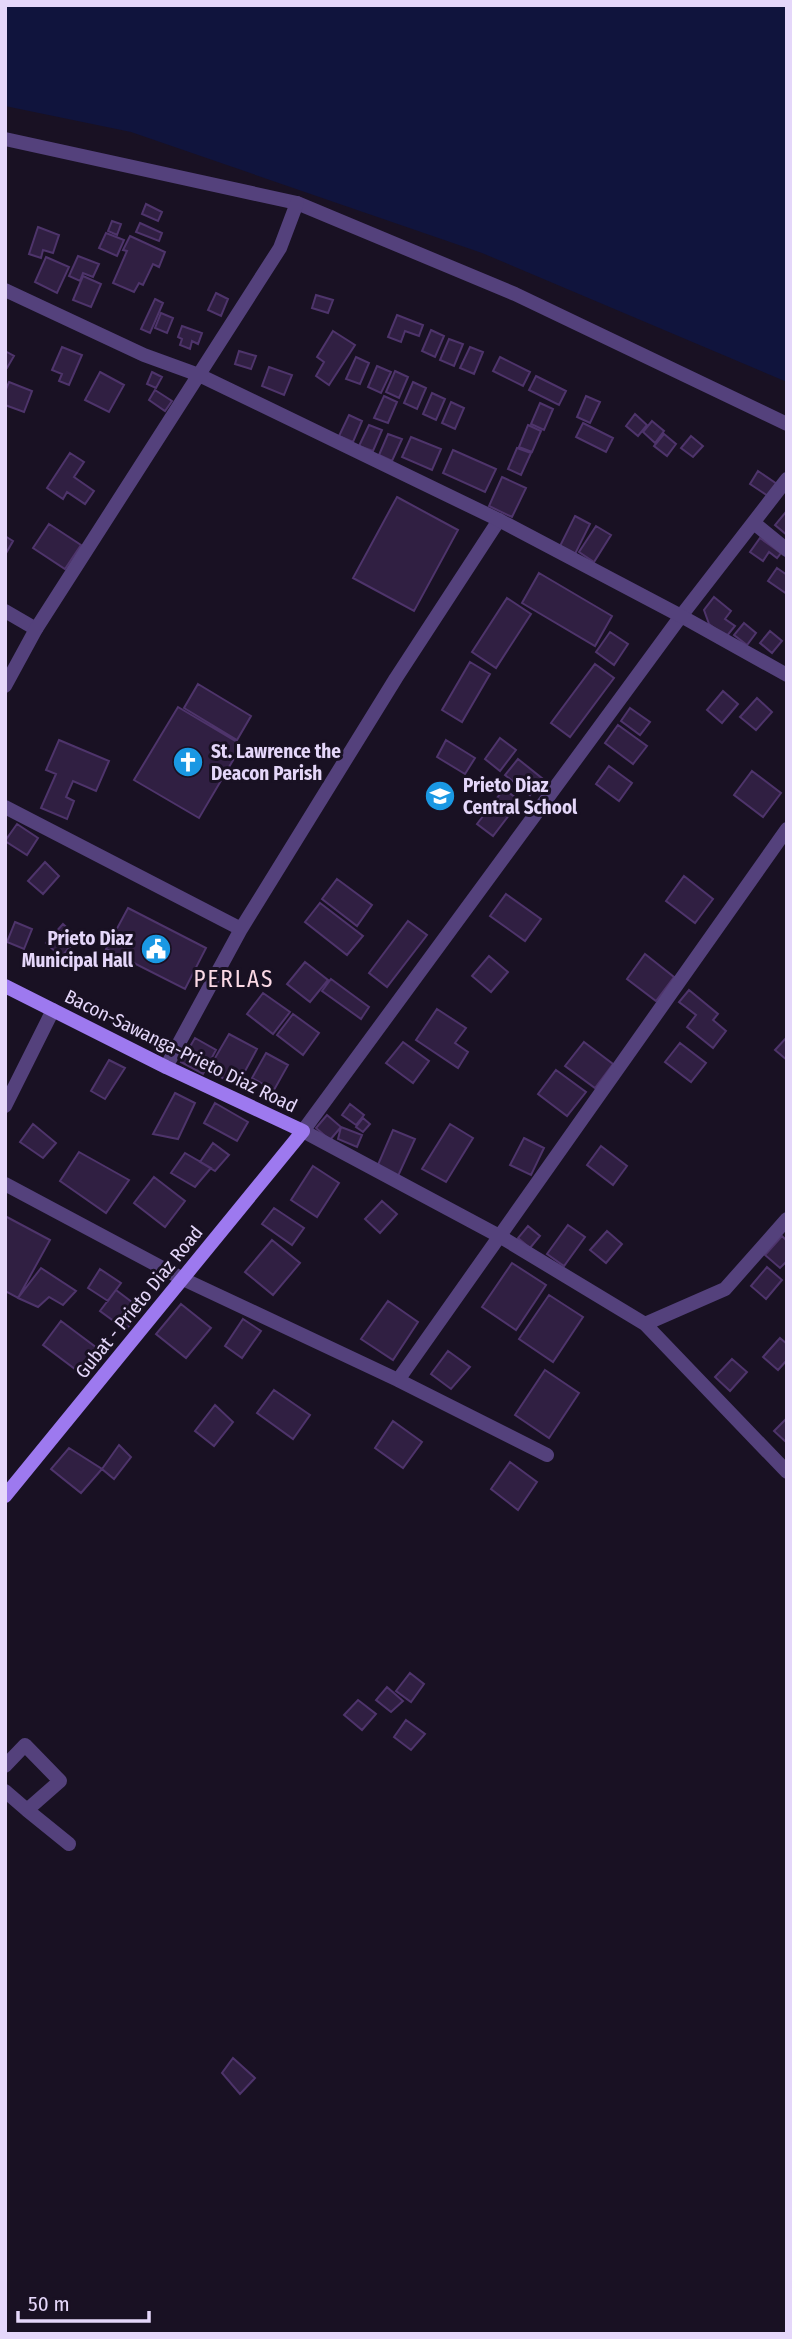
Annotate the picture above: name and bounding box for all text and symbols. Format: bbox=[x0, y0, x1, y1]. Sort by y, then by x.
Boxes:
place label: St. Lawrence the Deacon Parish bbox=[211, 740, 341, 785]
church icon: St. Lawrence the Deacon Parish bbox=[171, 745, 205, 779]
place label: Prieto Diaz Central School bbox=[463, 774, 578, 819]
school or university icon: Prieto Diaz Central School bbox=[423, 779, 457, 813]
place label: Prieto Diaz Municipal Hall bbox=[22, 927, 134, 972]
public building icon: Prieto Diaz Municipal Hall bbox=[139, 932, 173, 966]
district label: PERLAS bbox=[193, 965, 275, 993]
street label: Bacon-Sawanga-Prieto Diaz Road bbox=[61, 985, 301, 1117]
street label: Gubat - Prieto Diaz Road bbox=[70, 1221, 208, 1383]
scale bar bbox=[18, 2280, 149, 2324]
text: 50 m bbox=[28, 2291, 70, 2317]

